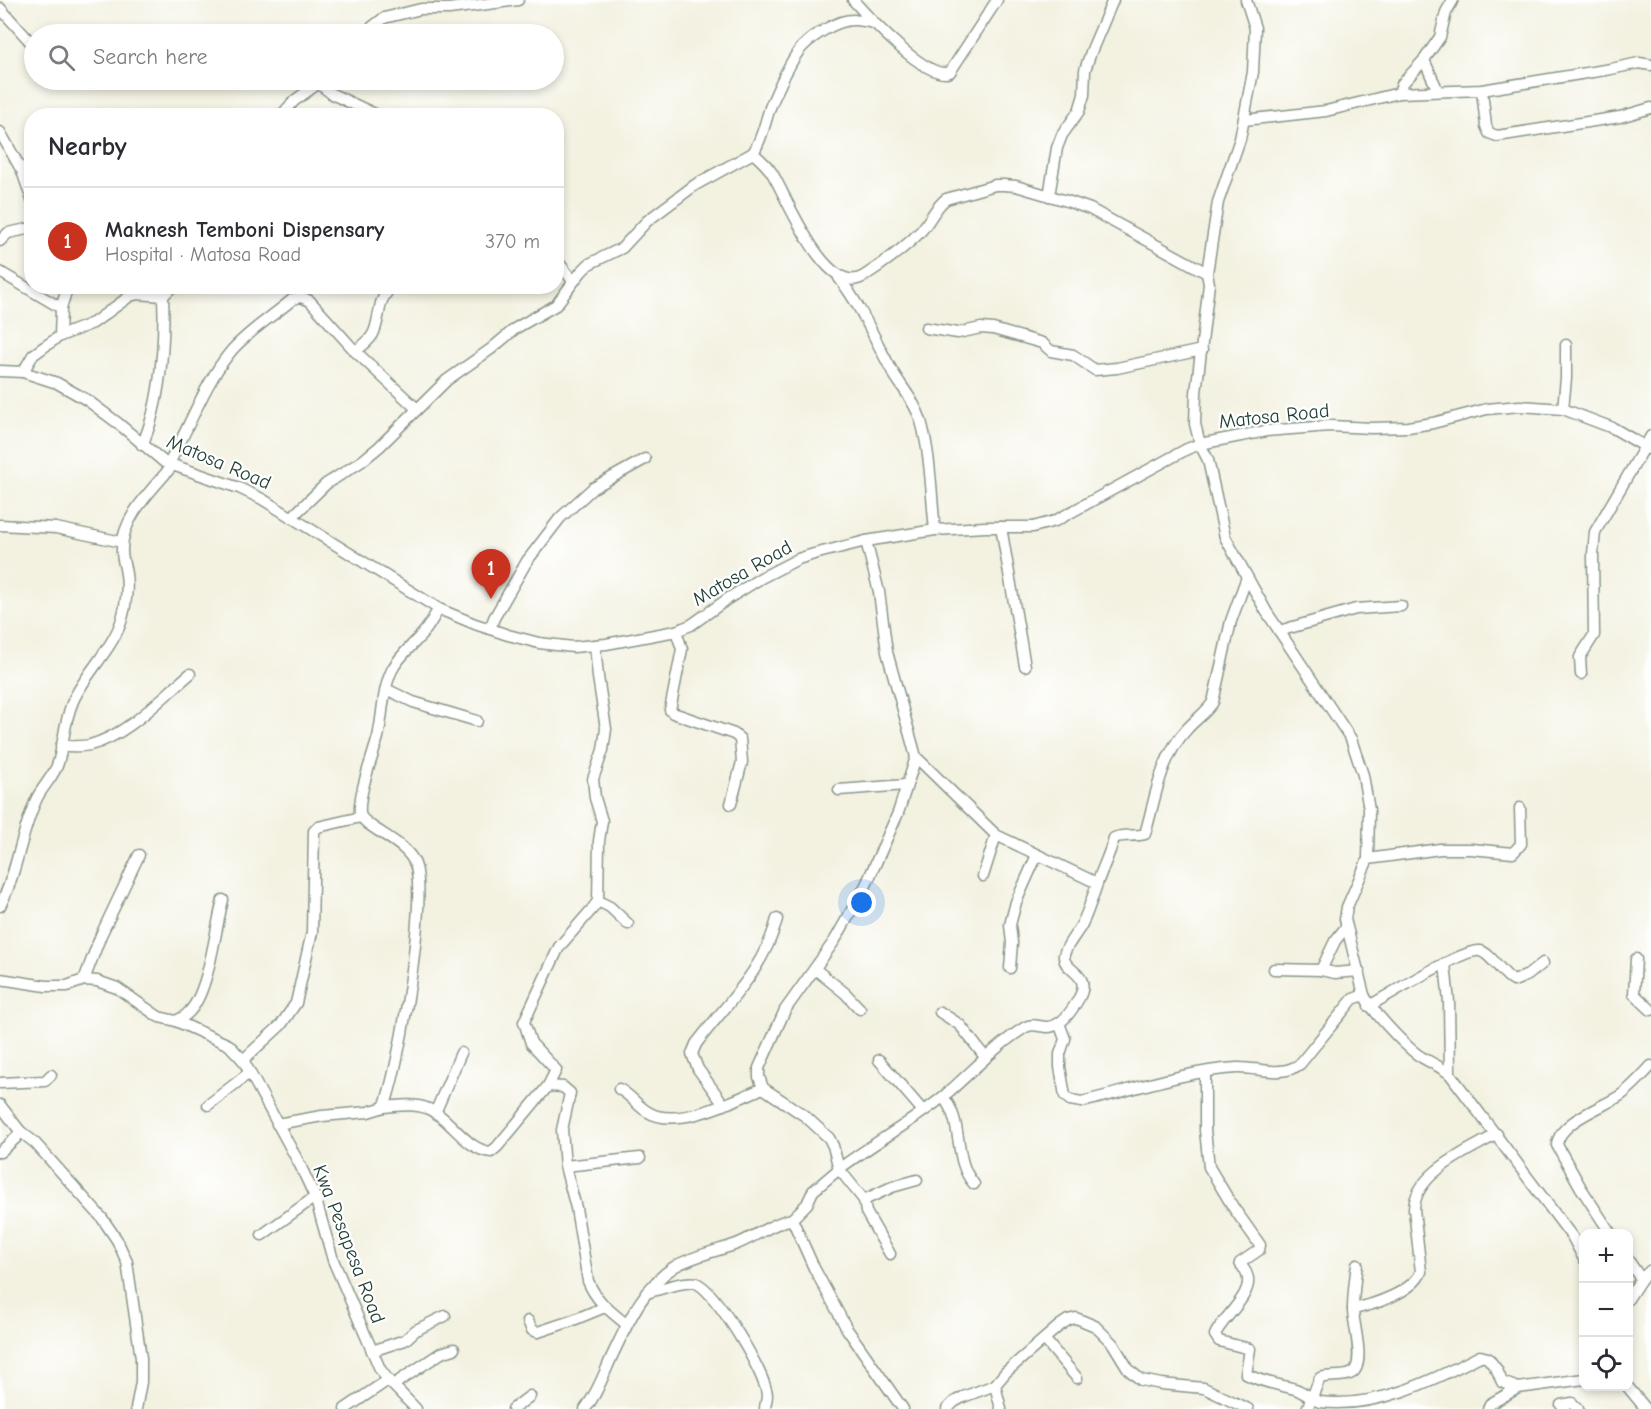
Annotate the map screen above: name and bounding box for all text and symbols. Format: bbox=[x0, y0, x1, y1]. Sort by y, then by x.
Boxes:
search box bbox=[24, 24, 564, 90]
icon: search bbox=[45, 41, 78, 74]
text: Search here bbox=[93, 44, 208, 70]
text: Nearby bbox=[48, 132, 127, 162]
text: Maknesh Temboni Dispensary bbox=[105, 217, 384, 243]
text: 1 bbox=[64, 230, 71, 253]
text: 370 m bbox=[485, 230, 540, 253]
text: Hospital · Matosa Road bbox=[105, 243, 301, 266]
street label: Matosa Road bbox=[1218, 399, 1330, 433]
street label: Matosa Road bbox=[163, 430, 275, 494]
street label: Matosa Road bbox=[688, 535, 796, 611]
pin: 1 bbox=[472, 550, 510, 599]
your location bbox=[847, 888, 876, 917]
street label: Kwa Pesapesa Road bbox=[308, 1162, 390, 1326]
map controls bbox=[1579, 1229, 1633, 1391]
button: + bbox=[1579, 1229, 1633, 1283]
button: − bbox=[1579, 1283, 1633, 1337]
button: locate bbox=[1579, 1337, 1633, 1391]

